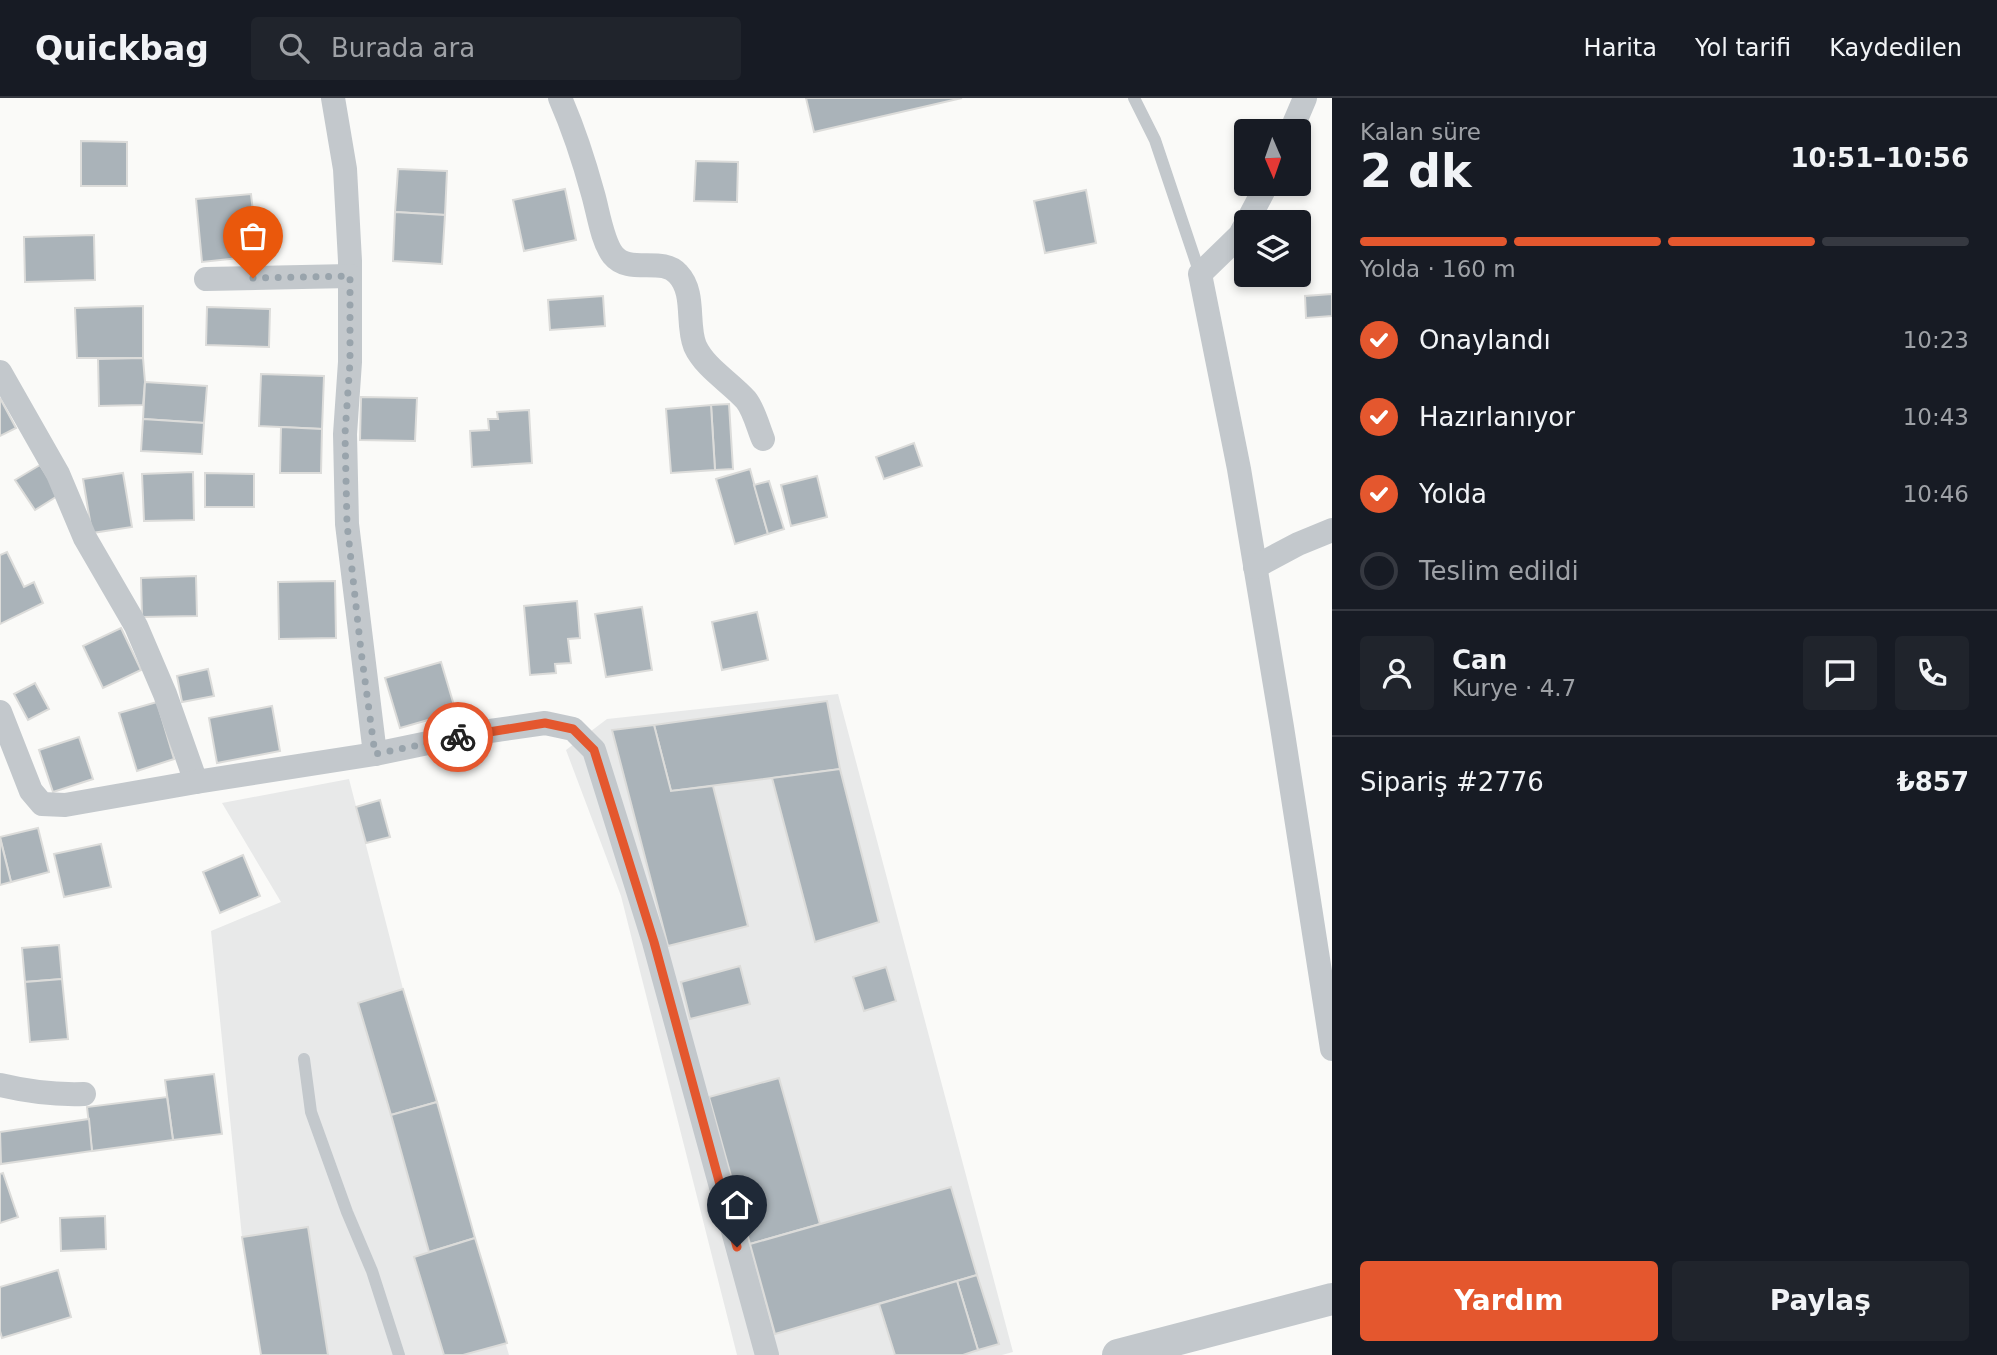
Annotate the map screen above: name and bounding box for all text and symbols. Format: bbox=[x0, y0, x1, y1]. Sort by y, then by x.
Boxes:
search box bbox=[251, 17, 741, 80]
text: Quickbag bbox=[35, 29, 209, 68]
icon: search bbox=[275, 29, 313, 67]
text: Burada ara bbox=[331, 33, 475, 63]
text: Harita bbox=[1584, 34, 1657, 62]
text: Yol tarifi bbox=[1695, 34, 1791, 62]
text: Kaydedilen bbox=[1829, 34, 1962, 62]
north arrow bbox=[1234, 119, 1311, 196]
map controls bbox=[1234, 119, 1311, 287]
text: Kalan süre bbox=[1360, 119, 1481, 145]
text: 10:51–10:56 bbox=[1790, 143, 1969, 173]
text: 2 dk bbox=[1360, 144, 1472, 198]
pin bbox=[223, 206, 283, 278]
button: layers bbox=[1234, 210, 1311, 287]
icon: bag bbox=[234, 217, 272, 255]
text: Yolda · 160 m bbox=[1360, 256, 1516, 282]
icon: check bbox=[1360, 321, 1398, 359]
text: Onaylandı bbox=[1419, 325, 1551, 355]
text: 10:23 bbox=[1903, 327, 1969, 353]
icon: check bbox=[1360, 398, 1398, 436]
text: Hazırlanıyor bbox=[1419, 402, 1575, 432]
text: 10:43 bbox=[1903, 404, 1969, 430]
icon: check bbox=[1360, 475, 1398, 513]
text: Yolda bbox=[1419, 479, 1487, 509]
text: 10:46 bbox=[1903, 481, 1969, 507]
text: Teslim edildi bbox=[1419, 556, 1579, 586]
button: person bbox=[1360, 636, 1434, 710]
button: chat bbox=[1803, 636, 1877, 710]
button: phone bbox=[1895, 636, 1969, 710]
text: Can bbox=[1452, 645, 1507, 675]
text: Kurye · 4.7 bbox=[1452, 675, 1576, 701]
courier bbox=[423, 702, 493, 772]
icon: bike bbox=[439, 718, 477, 756]
text: Sipariş #2776 bbox=[1360, 767, 1544, 797]
text: ₺857 bbox=[1897, 767, 1969, 797]
pin bbox=[707, 1175, 767, 1247]
icon: home bbox=[718, 1186, 756, 1224]
button: Yardım bbox=[1360, 1261, 1658, 1341]
button: Paylaş bbox=[1672, 1261, 1969, 1341]

